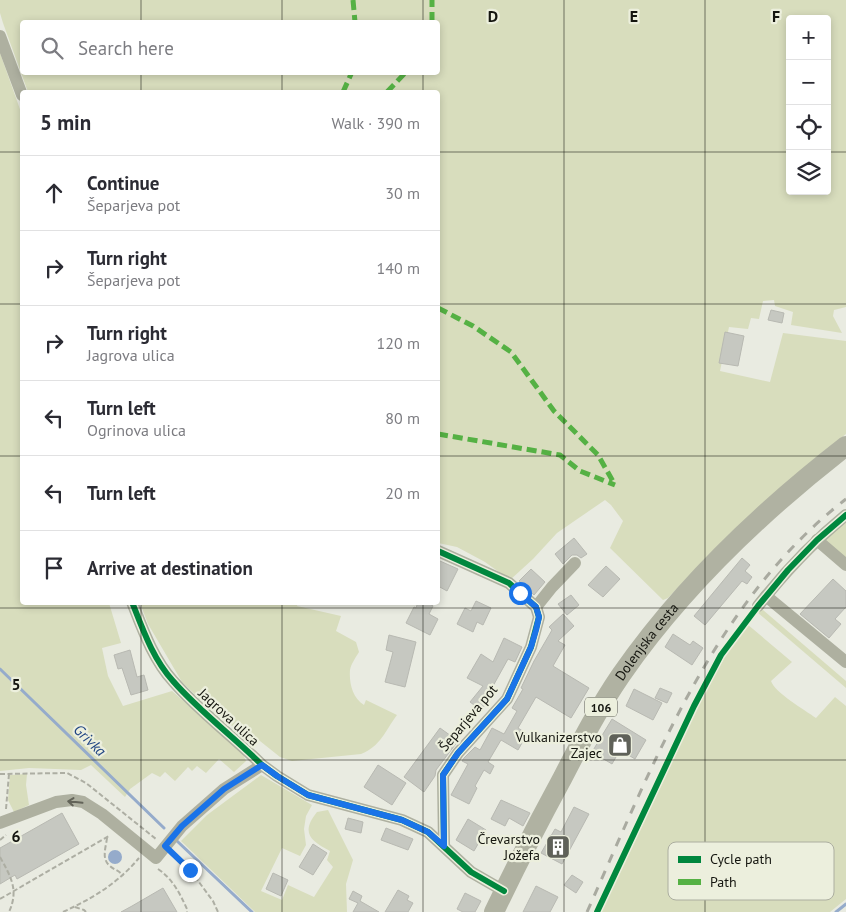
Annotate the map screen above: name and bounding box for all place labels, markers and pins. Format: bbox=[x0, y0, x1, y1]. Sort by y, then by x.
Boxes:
place label: Vulkanizerstvo Zajec bbox=[514, 728, 602, 762]
shop icon: Vulkanizerstvo Zajec bbox=[607, 732, 633, 758]
place label: Črevarstvo Jožefa bbox=[477, 830, 540, 864]
building icon: Črevarstvo Jožefa bbox=[545, 834, 571, 860]

